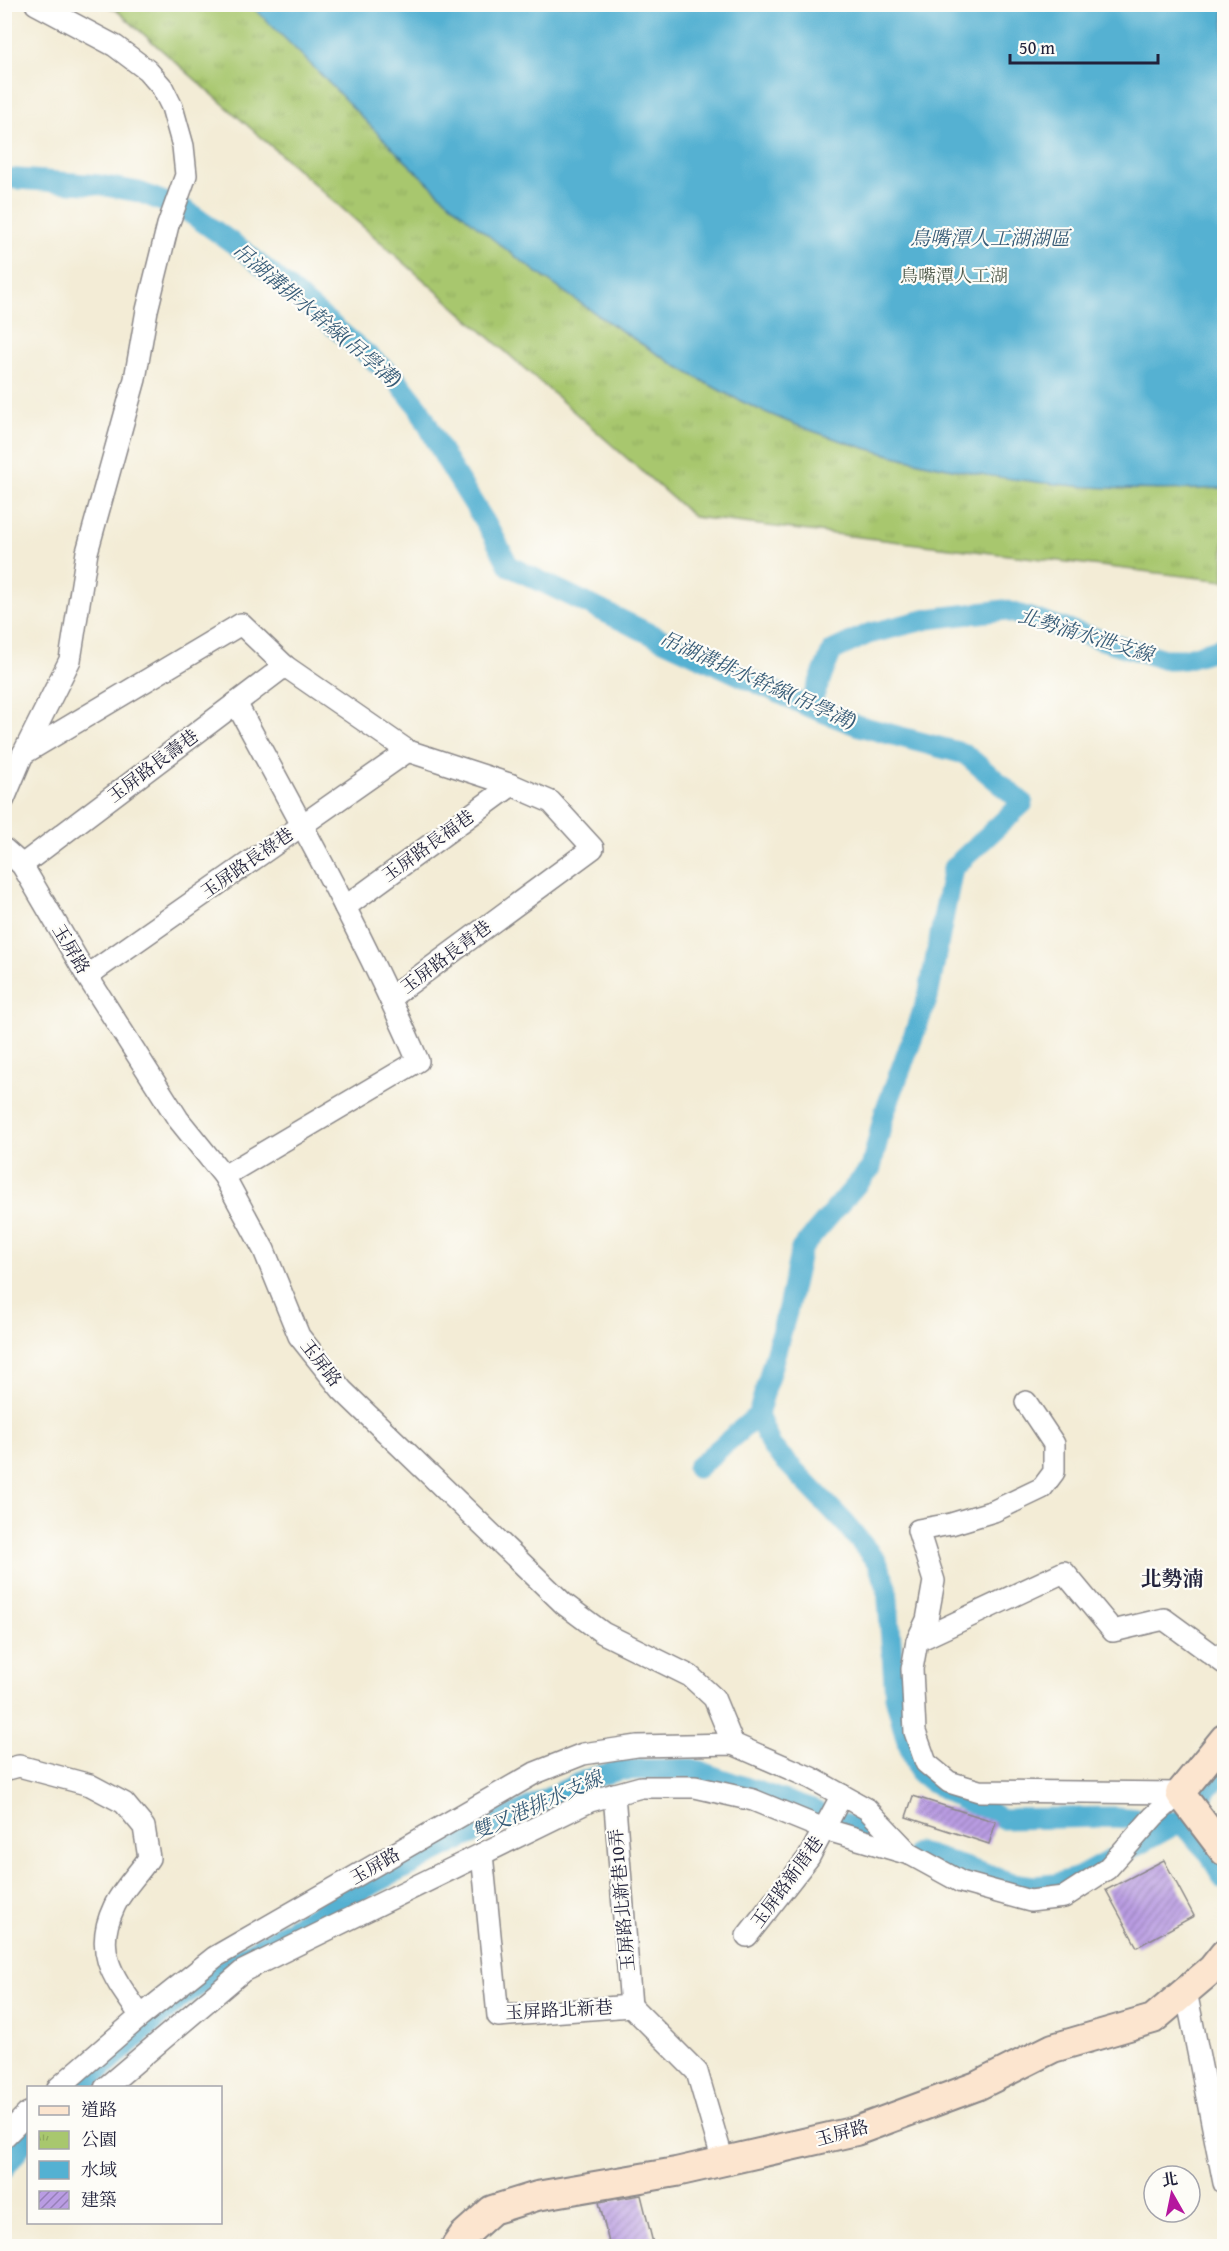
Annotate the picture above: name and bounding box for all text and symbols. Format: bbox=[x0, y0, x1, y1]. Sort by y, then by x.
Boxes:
scale bar bbox=[1010, 27, 1158, 65]
text: 50 m bbox=[1019, 34, 1055, 61]
water label: 鳥嘴潭人工湖湖區 bbox=[910, 223, 1072, 252]
water label: 吊湖溝排水幹線(吊學溝) bbox=[227, 235, 408, 394]
park label: 鳥嘴潭人工湖 bbox=[900, 262, 1008, 289]
water label: 北勢湳水泄支線 bbox=[1015, 600, 1159, 669]
water label: 吊湖溝排水幹線(吊學溝) bbox=[655, 623, 861, 736]
street label: 玉屏路長壽巷 bbox=[101, 722, 204, 809]
street label: 玉屏路長福巷 bbox=[376, 803, 479, 888]
street label: 玉屏路長祿巷 bbox=[195, 821, 299, 905]
street label: 玉屏路長青巷 bbox=[394, 913, 497, 1000]
street label: 玉屏路 bbox=[46, 919, 97, 979]
street label: 玉屏路 bbox=[294, 1333, 349, 1392]
district label: 北勢湳 bbox=[1141, 1563, 1204, 1594]
water label: 雙叉港排水支線 bbox=[467, 1762, 608, 1846]
street label: 玉屏路北新巷10弄 bbox=[602, 1827, 641, 1973]
street label: 玉屏路新厝巷 bbox=[744, 1830, 829, 1933]
street label: 玉屏路 bbox=[345, 1840, 405, 1891]
street label: 玉屏路北新巷 bbox=[504, 1993, 614, 2026]
legend bbox=[27, 2086, 222, 2224]
text: 道路 bbox=[81, 2096, 117, 2123]
street label: 玉屏路 bbox=[812, 2112, 871, 2153]
text: 公園 bbox=[81, 2126, 117, 2153]
text: 水域 bbox=[81, 2156, 117, 2183]
north arrow bbox=[1142, 2164, 1202, 2224]
text: 北 bbox=[1160, 2166, 1179, 2192]
text: 建築 bbox=[81, 2186, 117, 2213]

